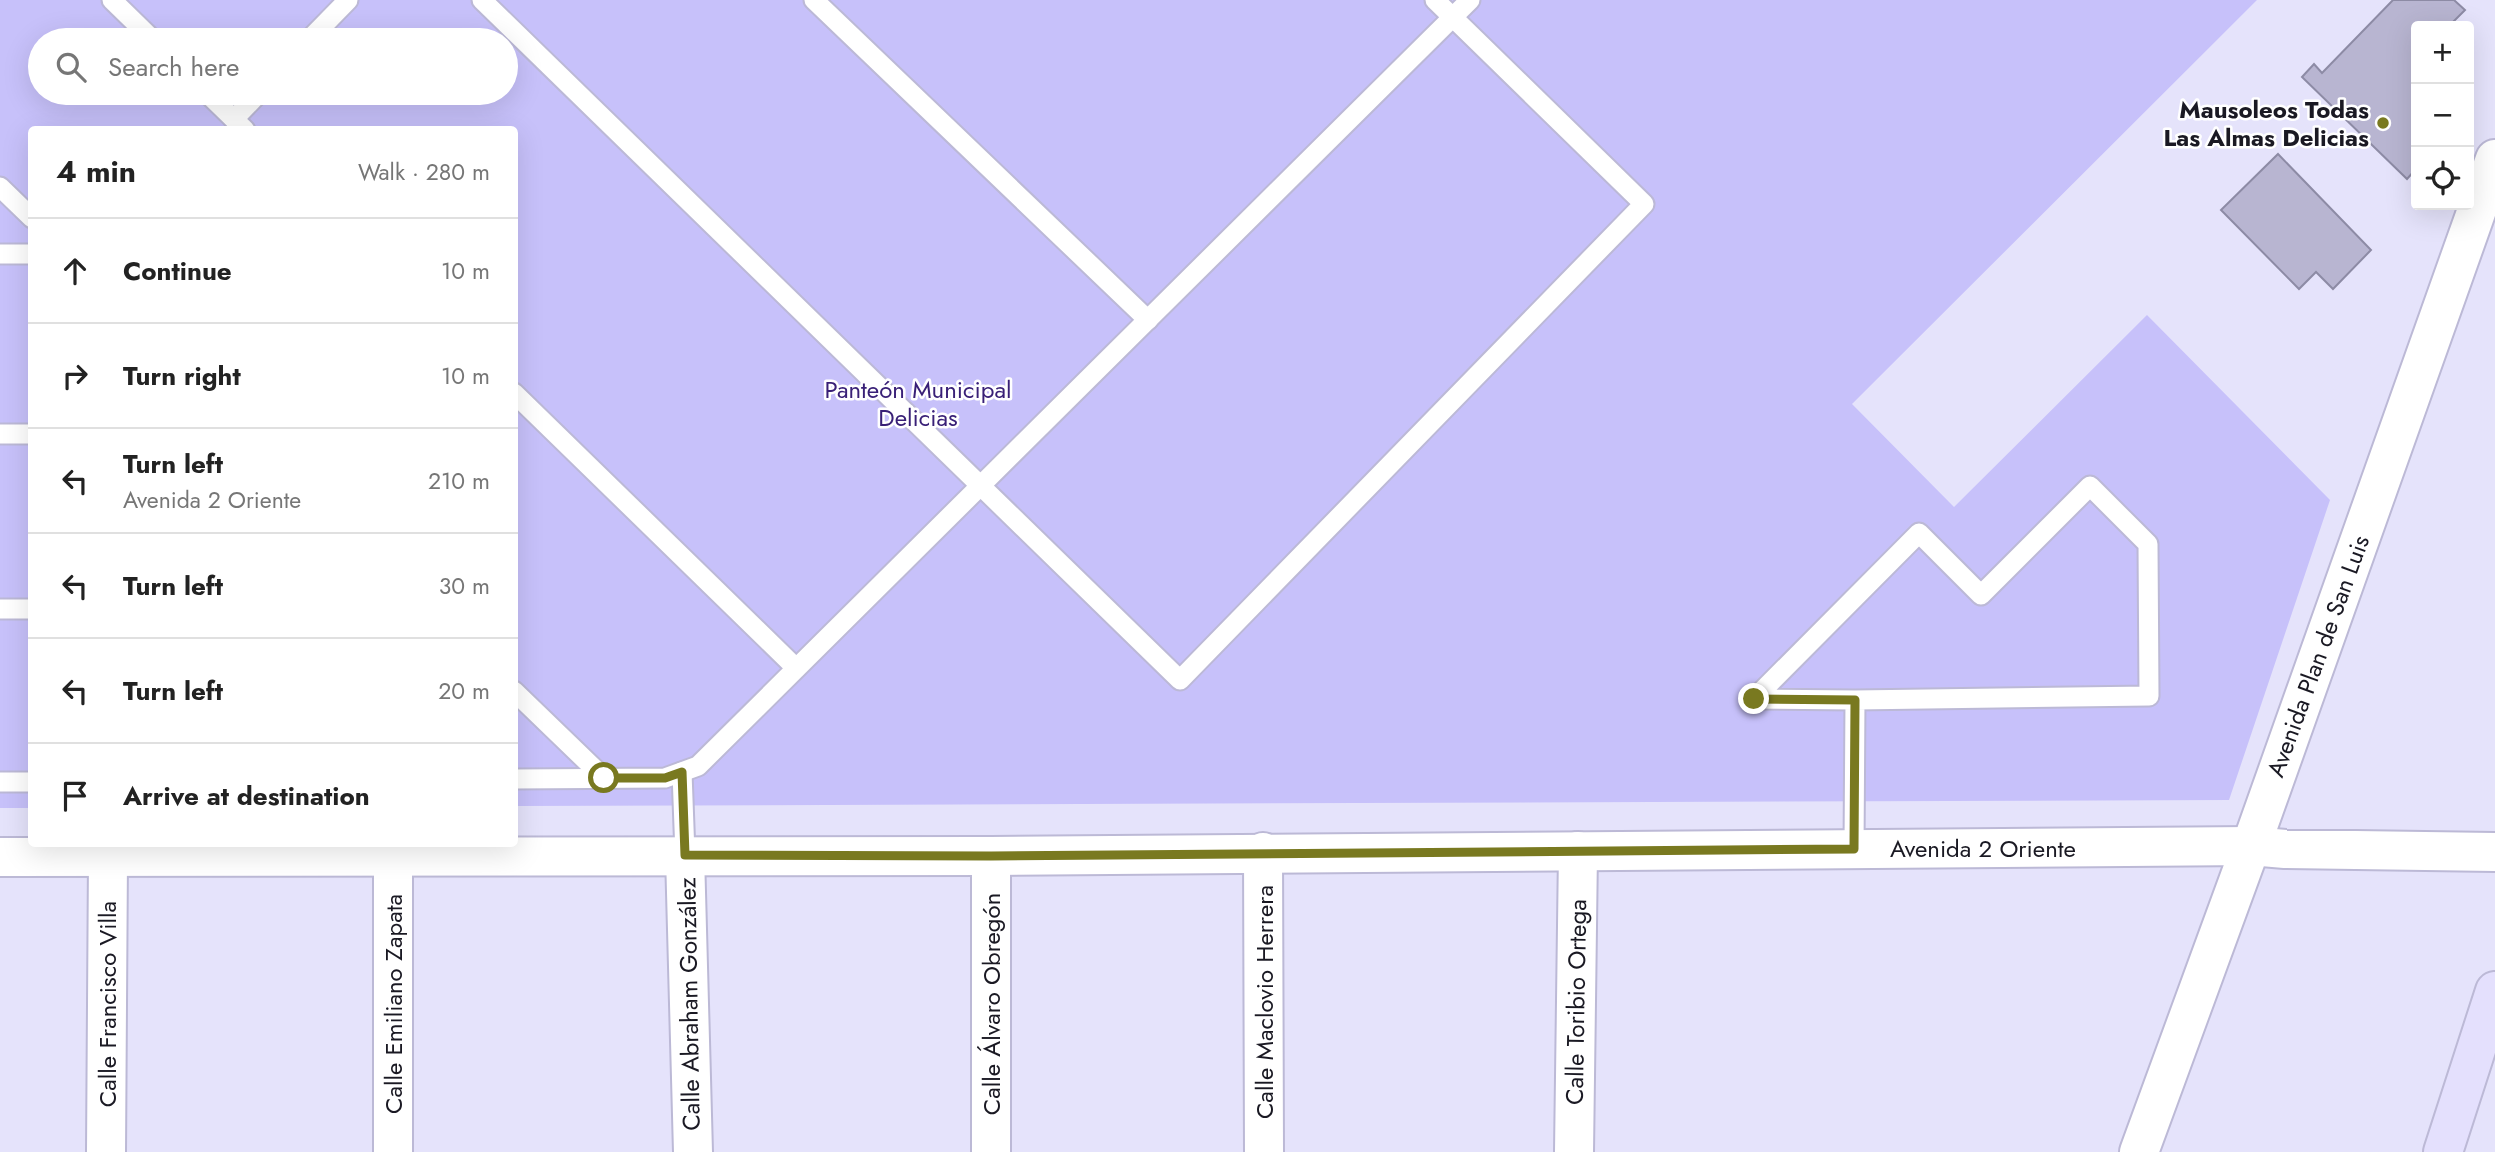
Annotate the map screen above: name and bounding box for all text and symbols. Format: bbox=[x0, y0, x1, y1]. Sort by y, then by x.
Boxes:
map controls bbox=[2411, 21, 2474, 210]
button: + bbox=[2411, 21, 2474, 84]
search box bbox=[28, 28, 518, 105]
icon: search bbox=[52, 48, 90, 86]
text: Search here bbox=[108, 48, 240, 86]
button: − bbox=[2411, 84, 2474, 147]
place label: Mausoleos Todas Las Almas Delicias bbox=[2164, 92, 2369, 155]
marker: Mausoleos Todas Las Almas Delicias bbox=[2375, 115, 2391, 131]
button: locate bbox=[2411, 147, 2474, 210]
text: 4 min bbox=[56, 150, 136, 193]
text: Walk · 280 m bbox=[358, 155, 490, 189]
icon: ahead bbox=[56, 252, 94, 290]
text: Continue bbox=[123, 252, 232, 290]
text: 10 m bbox=[441, 254, 490, 288]
icon: right bbox=[56, 357, 94, 395]
text: Turn right bbox=[123, 357, 241, 395]
text: 10 m bbox=[441, 359, 490, 393]
park label: Panteón Municipal Delicias bbox=[825, 372, 1011, 435]
text: Turn left bbox=[123, 445, 223, 483]
icon: left bbox=[56, 462, 94, 500]
text: 210 m bbox=[428, 464, 490, 498]
text: Avenida 2 Oriente bbox=[123, 483, 301, 517]
street label: Avenida Plan de San Luis bbox=[2258, 530, 2378, 782]
icon: left bbox=[56, 567, 94, 605]
text: Turn left bbox=[123, 567, 223, 605]
text: 30 m bbox=[439, 569, 490, 603]
icon: left bbox=[56, 672, 94, 710]
text: Turn left bbox=[123, 672, 223, 710]
text: 20 m bbox=[438, 674, 490, 708]
route end bbox=[1738, 683, 1769, 714]
route start bbox=[588, 762, 619, 793]
icon: arrive bbox=[56, 777, 94, 815]
text: Arrive at destination bbox=[123, 777, 370, 815]
street label: Avenida 2 Oriente bbox=[1890, 831, 2076, 866]
street label: Calle Abraham González bbox=[669, 877, 709, 1131]
street label: Calle Maclovio Herrera bbox=[1247, 885, 1282, 1119]
street label: Calle Álvaro Obregón bbox=[974, 893, 1009, 1115]
street label: Calle Emiliano Zapata bbox=[376, 894, 411, 1114]
street label: Calle Toribio Ortega bbox=[1557, 899, 1595, 1105]
street label: Calle Francisco Villa bbox=[90, 901, 125, 1107]

